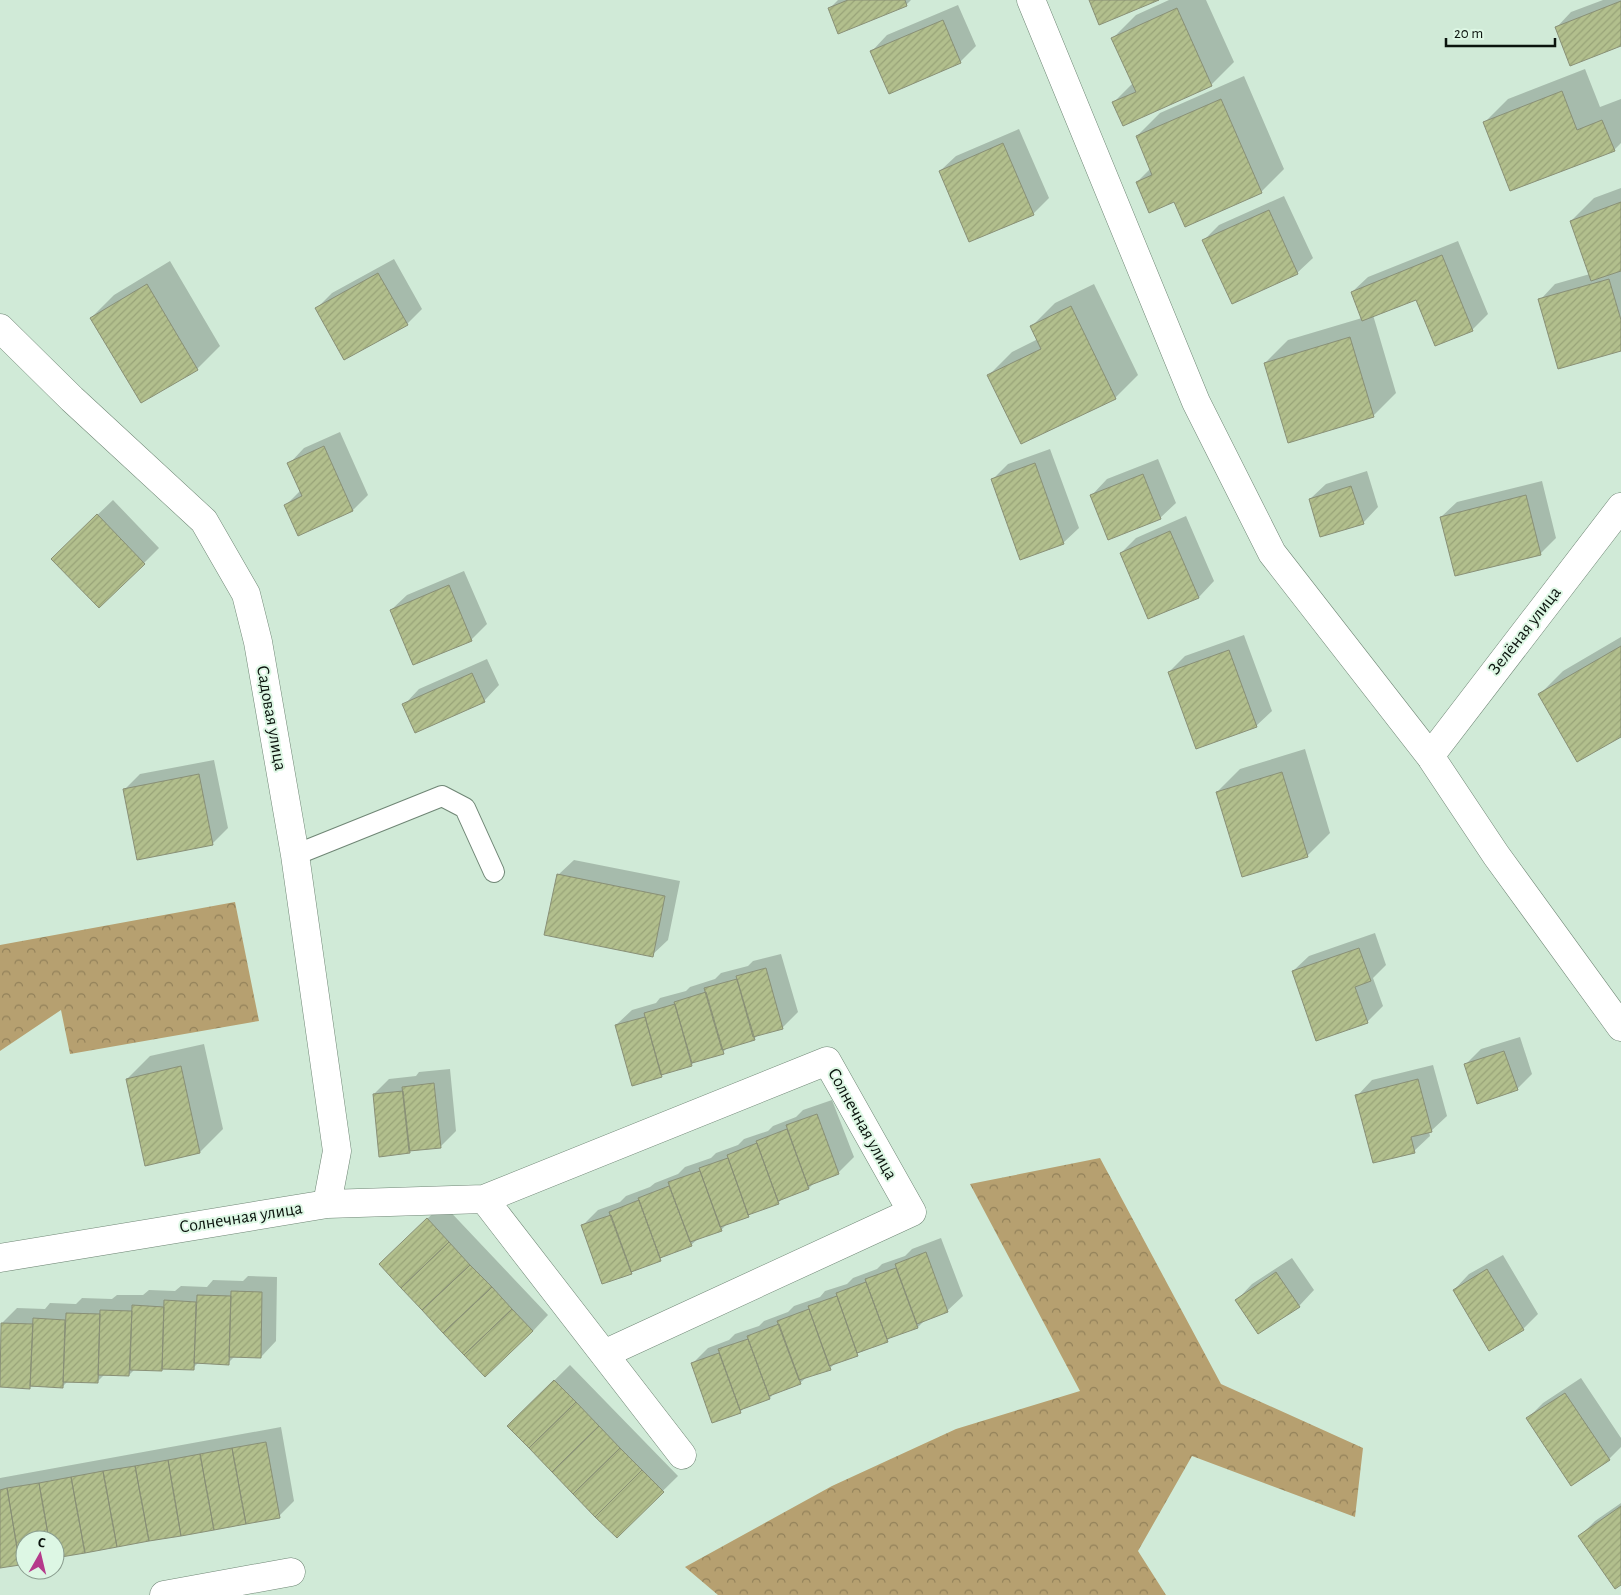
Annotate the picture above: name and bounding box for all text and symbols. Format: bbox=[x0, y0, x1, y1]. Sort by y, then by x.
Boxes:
scale bar bbox=[1446, 15, 1555, 47]
text: 20 m bbox=[1454, 26, 1483, 41]
street label: Зелёная улица bbox=[1485, 584, 1565, 678]
street label: Садовая улица bbox=[253, 664, 289, 772]
street label: Солнечная улица bbox=[824, 1065, 900, 1183]
street label: Солнечная улица bbox=[178, 1199, 304, 1237]
north arrow bbox=[15, 1530, 65, 1580]
text: С bbox=[37, 1536, 47, 1551]

